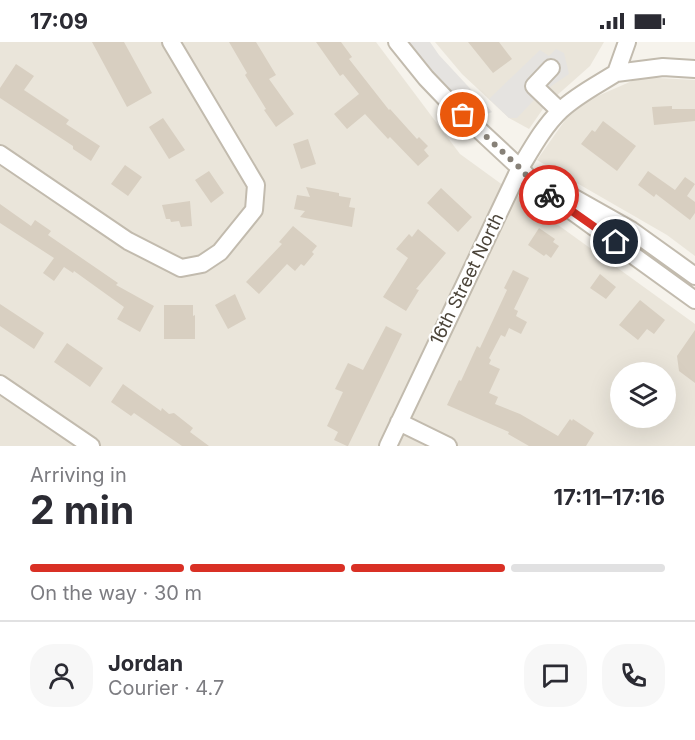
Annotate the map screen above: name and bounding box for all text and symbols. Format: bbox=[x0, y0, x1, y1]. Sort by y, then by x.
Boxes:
text: 17:09 bbox=[30, 8, 88, 34]
pin bbox=[437, 89, 488, 140]
icon: bag bbox=[446, 98, 479, 131]
courier bbox=[519, 165, 579, 225]
icon: bike bbox=[533, 179, 566, 212]
street label: 16th Street North bbox=[426, 210, 508, 348]
pin bbox=[590, 216, 641, 267]
icon: home bbox=[599, 225, 632, 258]
map controls bbox=[610, 362, 676, 428]
button: layers bbox=[610, 362, 676, 428]
text: Arriving in bbox=[30, 463, 127, 487]
text: 17:11–17:16 bbox=[553, 484, 665, 510]
text: 2 min bbox=[30, 486, 134, 533]
text: On the way · 30 m bbox=[30, 581, 202, 605]
button: person bbox=[30, 644, 93, 707]
button: chat bbox=[524, 644, 587, 707]
button: phone bbox=[602, 644, 665, 707]
text: Jordan bbox=[108, 650, 183, 676]
text: Courier · 4.7 bbox=[108, 676, 224, 700]

